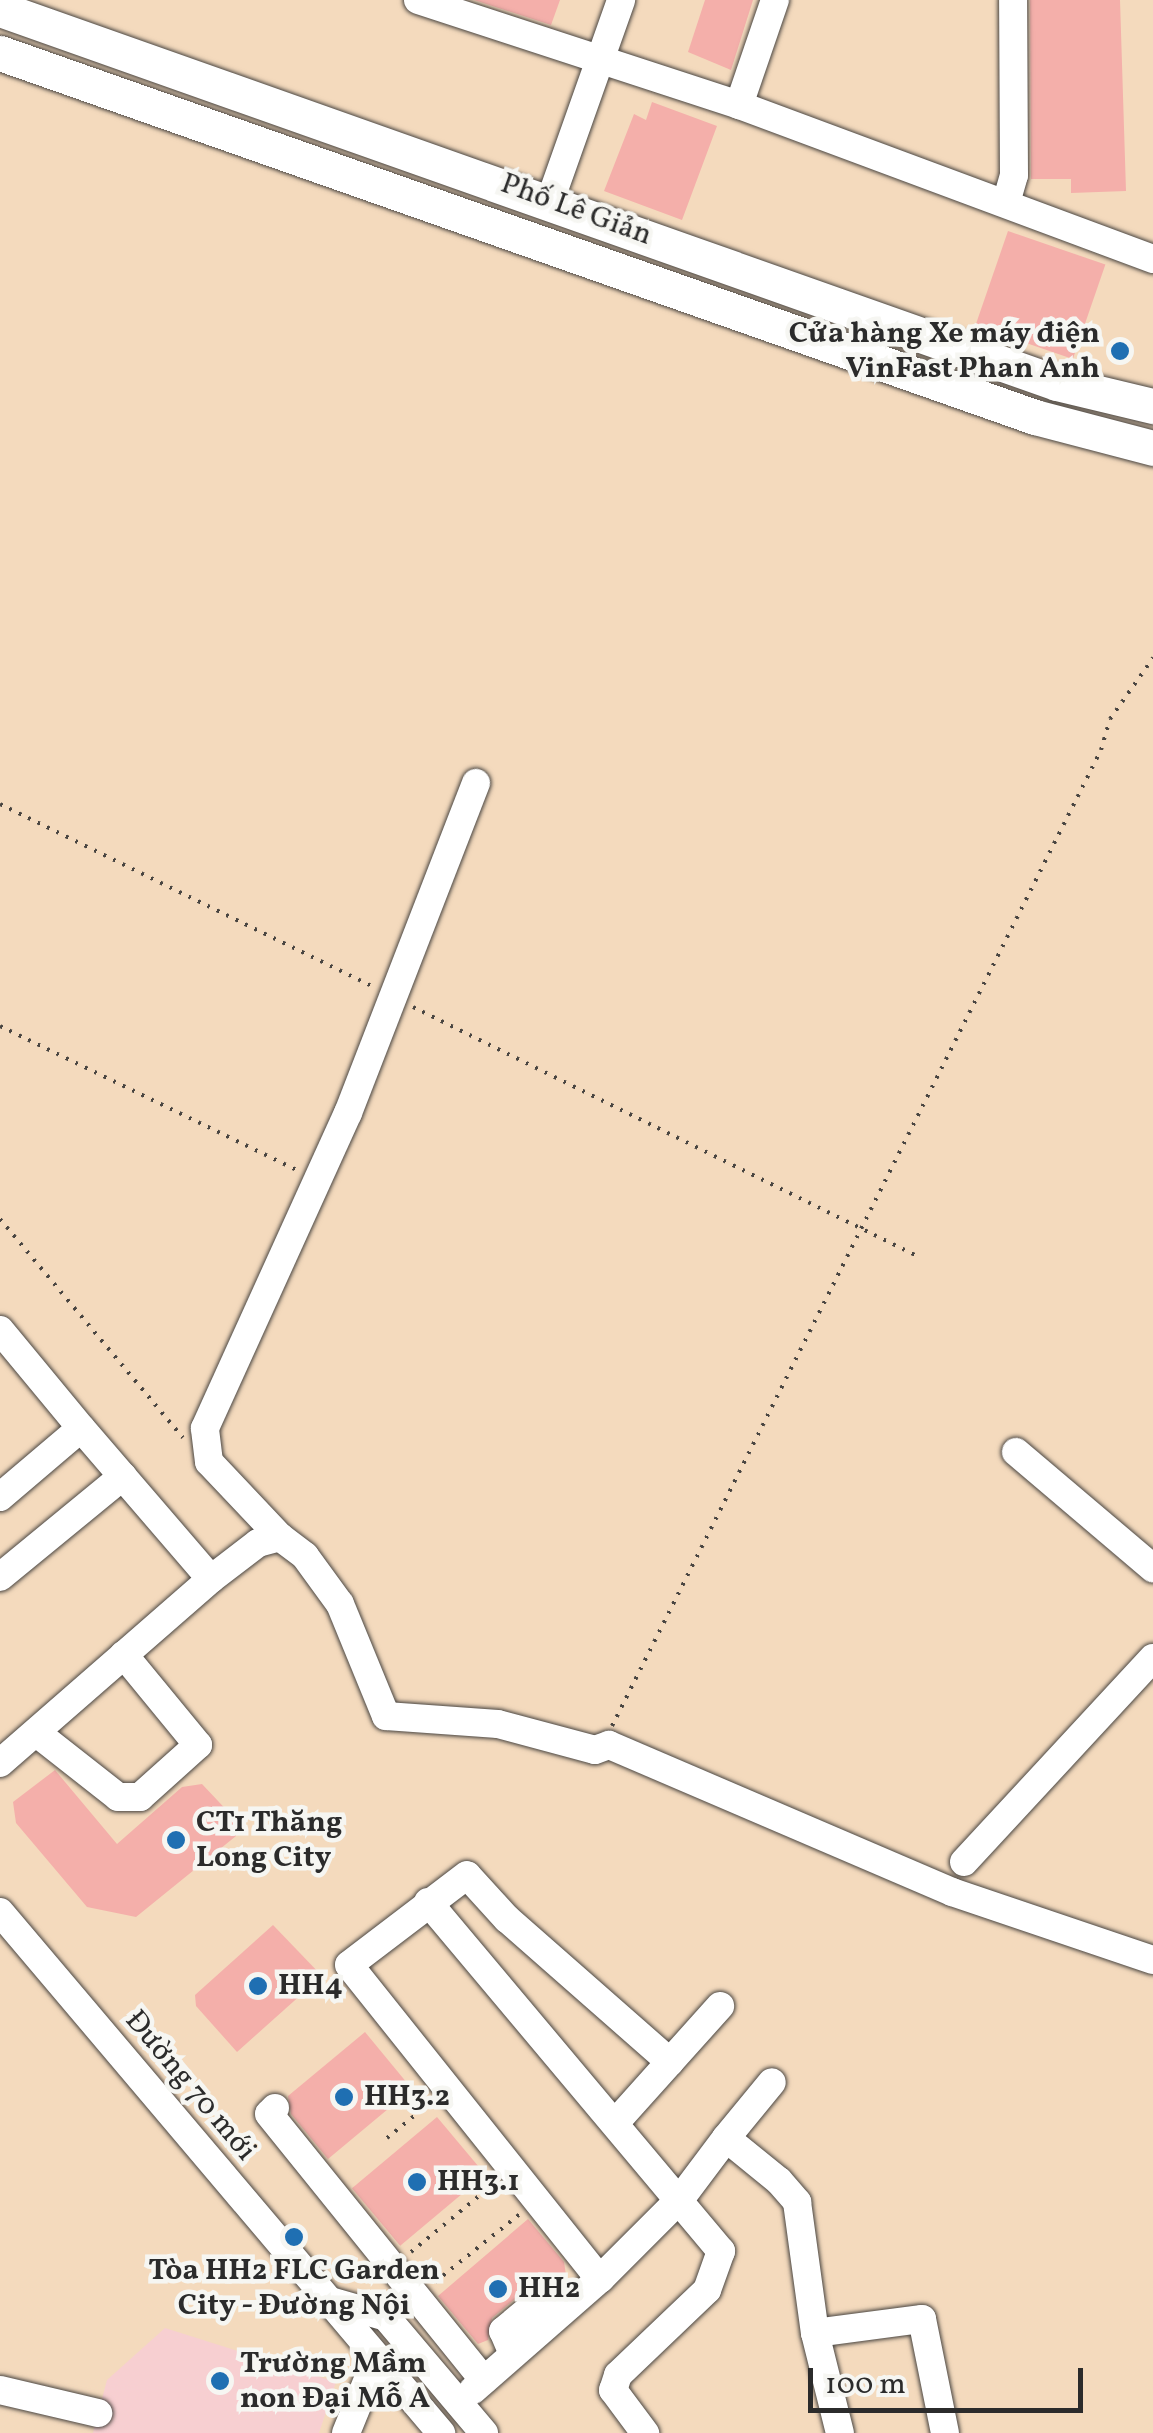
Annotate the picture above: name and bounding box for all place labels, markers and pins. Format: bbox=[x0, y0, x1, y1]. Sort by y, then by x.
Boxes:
place label: Cửa hàng Xe máy điện VinFast Phan Anh bbox=[788, 316, 1100, 386]
marker: Cửa hàng Xe máy điện VinFast Phan Anh bbox=[1109, 340, 1131, 362]
place label: CT1 Thăng Long City bbox=[196, 1805, 343, 1876]
marker: CT1 Thăng Long City bbox=[165, 1829, 187, 1851]
place label: HH4 bbox=[278, 1968, 343, 2004]
marker: HH4 bbox=[247, 1975, 269, 1997]
place label: HH3.2 bbox=[364, 2079, 450, 2115]
marker: HH3.2 bbox=[333, 2086, 355, 2108]
place label: HH3.1 bbox=[437, 2164, 520, 2200]
marker: HH3.1 bbox=[406, 2171, 428, 2193]
marker: Tòa HH2 FLC Garden City - Đường Nội bbox=[283, 2226, 305, 2248]
place label: Tòa HH2 FLC Garden City - Đường Nội bbox=[148, 2253, 440, 2324]
place label: HH2 bbox=[518, 2271, 580, 2307]
marker: HH2 bbox=[487, 2278, 509, 2300]
place label: Trường Mầm non Đại Mỗ A bbox=[240, 2346, 430, 2416]
marker: Trường Mầm non Đại Mỗ A bbox=[209, 2370, 231, 2392]

